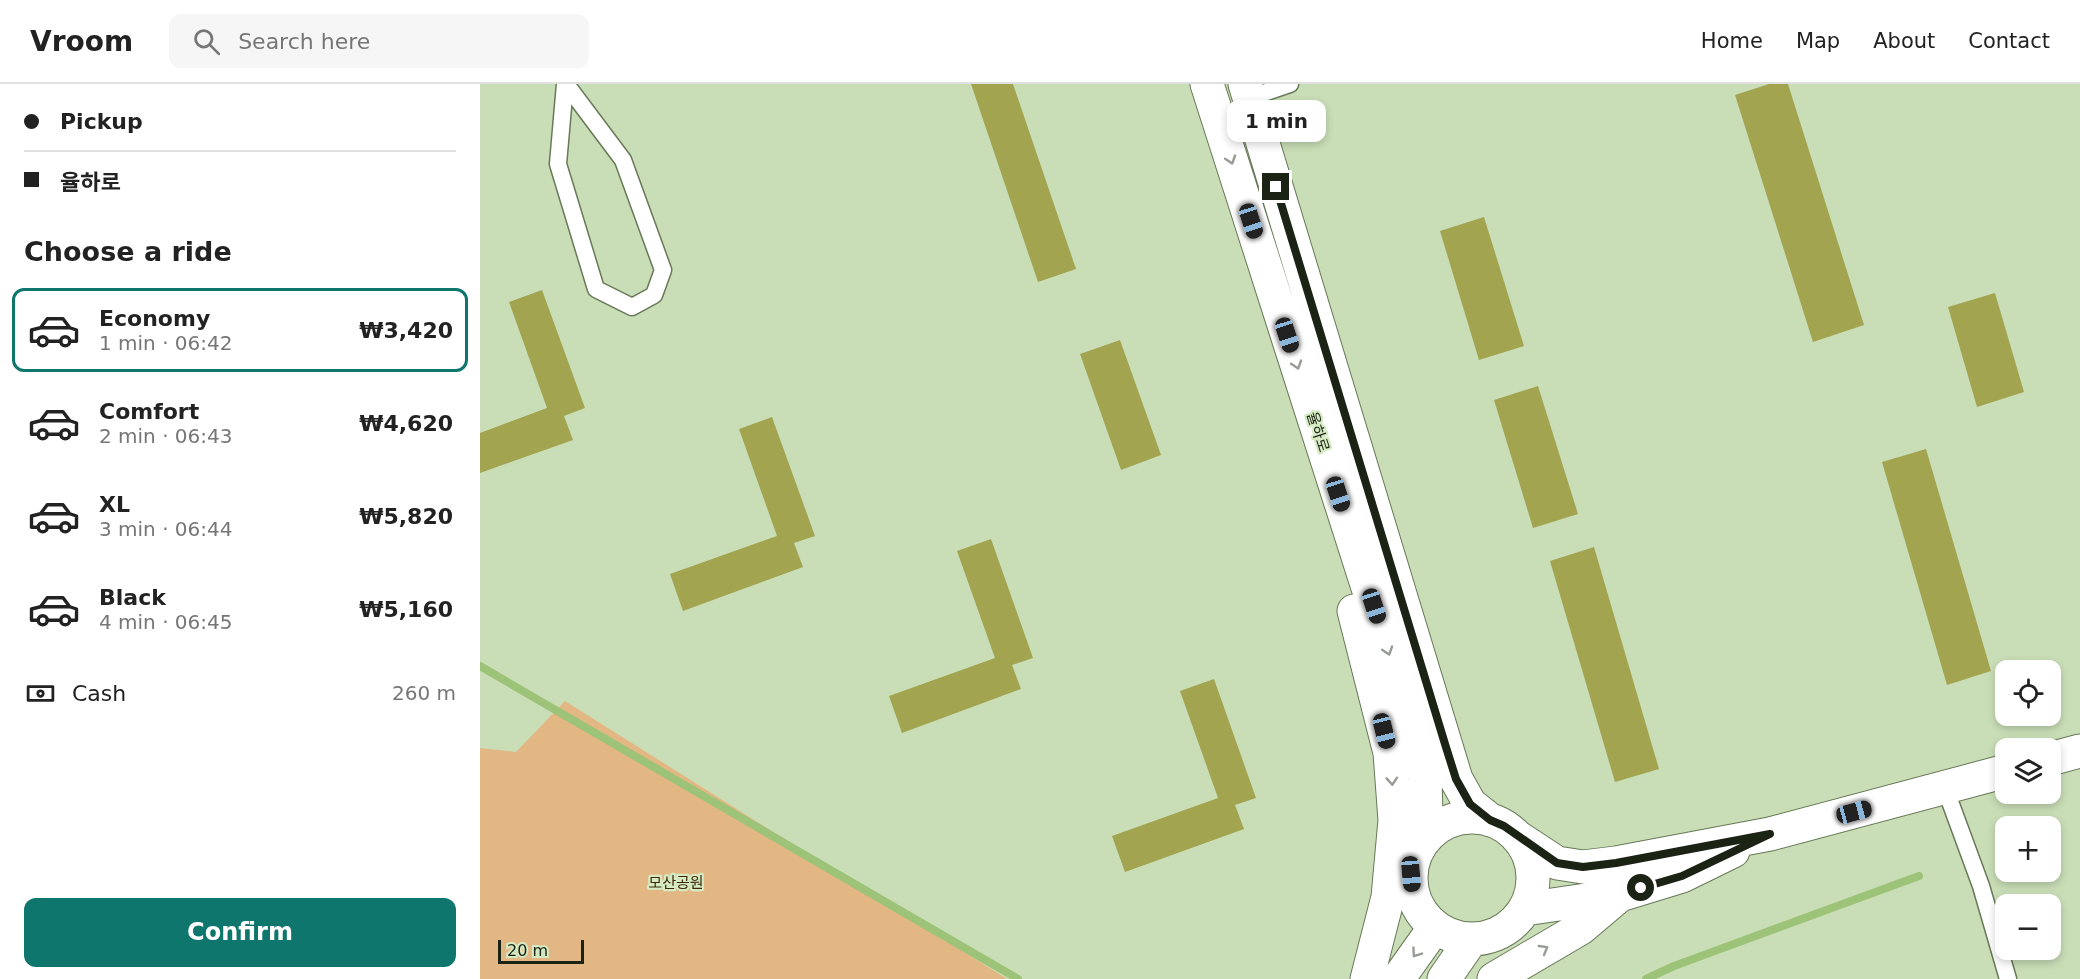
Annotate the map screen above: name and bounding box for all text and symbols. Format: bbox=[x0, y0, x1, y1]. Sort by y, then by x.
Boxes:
search box bbox=[169, 14, 589, 68]
text: Vroom bbox=[30, 25, 133, 58]
icon: search bbox=[190, 25, 223, 58]
text: Search here bbox=[238, 29, 370, 54]
text: Home bbox=[1701, 29, 1763, 53]
text: Map bbox=[1796, 29, 1840, 53]
text: About bbox=[1873, 29, 1935, 53]
text: Contact bbox=[1968, 29, 2050, 53]
callout: 1 min bbox=[1226, 100, 1326, 142]
text: Pickup bbox=[60, 109, 143, 134]
text: 1 min bbox=[1245, 109, 1308, 133]
one-way arrow bbox=[1224, 154, 1236, 165]
text: 율하로 bbox=[60, 170, 121, 195]
route end bbox=[1262, 173, 1289, 200]
car bbox=[1237, 201, 1265, 241]
text: Choose a ride bbox=[24, 236, 232, 267]
icon: car bbox=[27, 303, 81, 357]
text: Economy bbox=[99, 306, 210, 331]
car bbox=[1273, 315, 1301, 355]
text: ₩3,420 bbox=[359, 318, 453, 343]
text: 1 min · 06:42 bbox=[99, 331, 233, 355]
one-way arrow bbox=[1290, 359, 1302, 370]
icon: car bbox=[27, 396, 81, 450]
text: Comfort bbox=[99, 399, 199, 424]
street label: 율하로 bbox=[1303, 410, 1333, 454]
text: ₩4,620 bbox=[359, 411, 453, 436]
text: 2 min · 06:43 bbox=[99, 424, 233, 448]
car bbox=[1324, 474, 1352, 514]
icon: car bbox=[27, 489, 81, 543]
text: XL bbox=[99, 492, 130, 517]
text: ₩5,820 bbox=[359, 504, 453, 529]
text: 3 min · 06:44 bbox=[99, 517, 233, 541]
icon: car bbox=[27, 582, 81, 636]
text: Black bbox=[99, 585, 166, 610]
car bbox=[1360, 586, 1388, 626]
text: ₩5,160 bbox=[359, 597, 453, 622]
text: 4 min · 06:45 bbox=[99, 610, 233, 634]
one-way arrow bbox=[1381, 645, 1394, 656]
map controls bbox=[1995, 660, 2061, 960]
button: locate bbox=[1995, 660, 2061, 726]
icon: cash bbox=[24, 677, 57, 710]
text: Cash bbox=[72, 681, 126, 706]
text: 260 m bbox=[392, 681, 456, 705]
car bbox=[1371, 711, 1397, 751]
button: layers bbox=[1995, 738, 2061, 804]
one-way arrow bbox=[1386, 776, 1399, 785]
car bbox=[1834, 799, 1874, 825]
button: + bbox=[1995, 816, 2061, 882]
car bbox=[1400, 855, 1422, 893]
park label: 모산공원 bbox=[648, 874, 704, 892]
route start bbox=[1627, 874, 1654, 901]
button: − bbox=[1995, 894, 2061, 960]
button: Confirm bbox=[24, 898, 456, 967]
scale bar bbox=[498, 937, 584, 964]
text: 20 m bbox=[507, 941, 548, 960]
one-way arrow bbox=[1538, 945, 1548, 957]
one-way arrow bbox=[1412, 946, 1423, 957]

